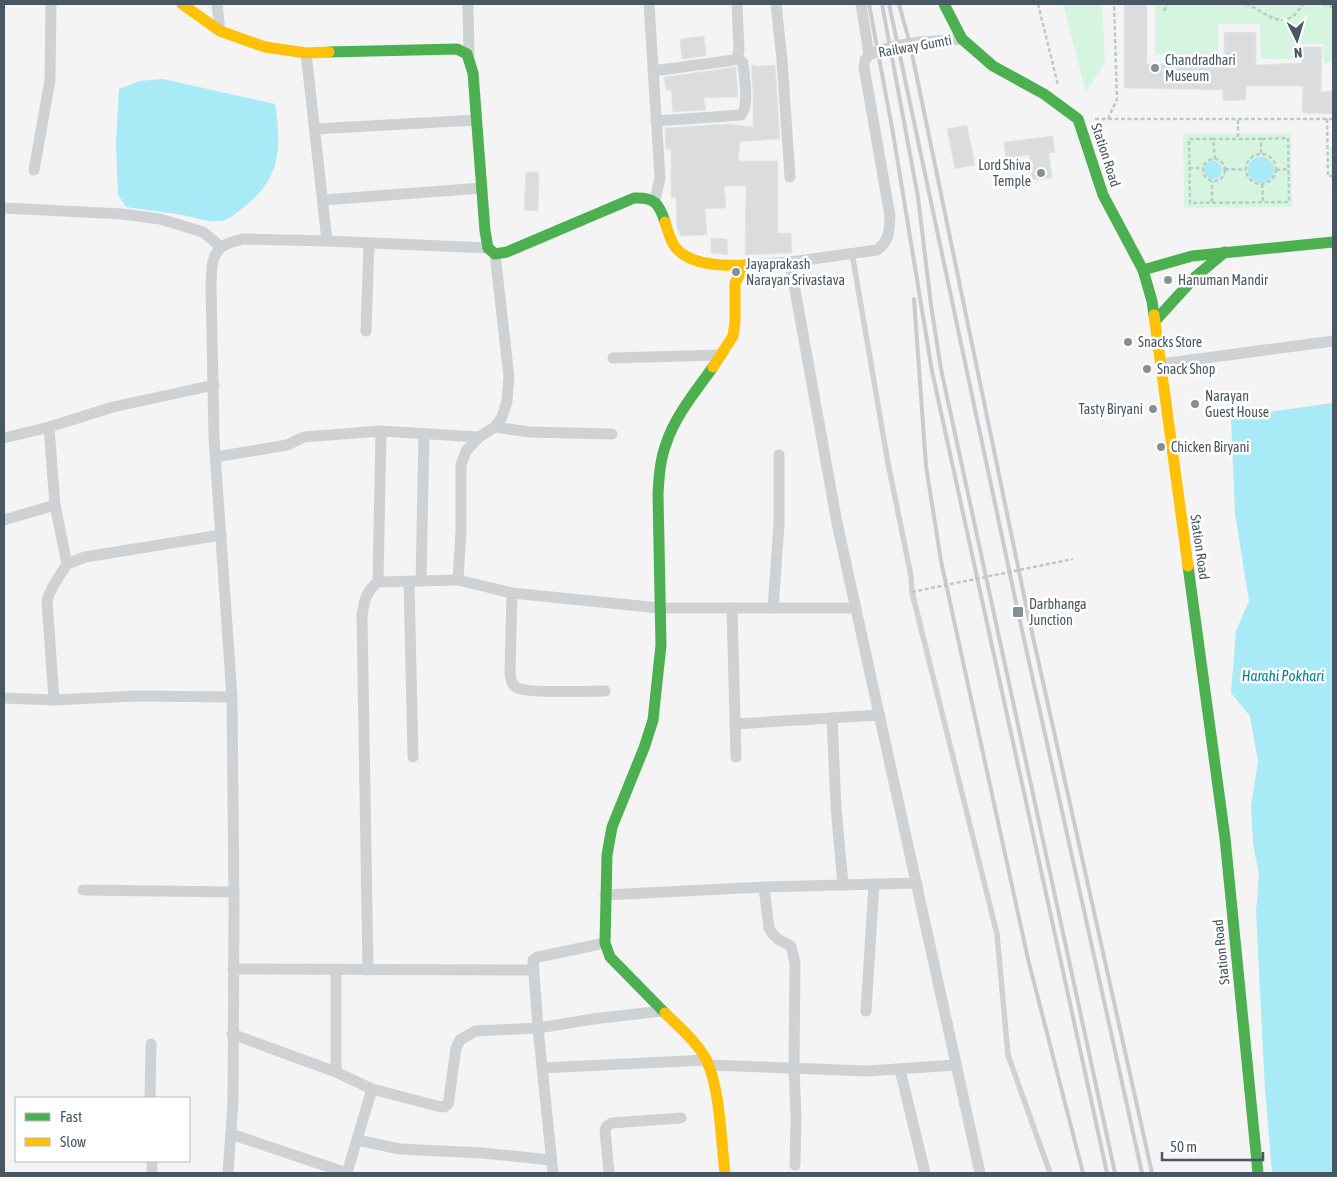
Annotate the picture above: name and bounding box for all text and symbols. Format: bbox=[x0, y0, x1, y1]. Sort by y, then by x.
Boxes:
north arrow bbox=[1272, 15, 1322, 65]
street label: Railway Gumti bbox=[877, 32, 953, 60]
text: N bbox=[1293, 45, 1303, 61]
place label: Chandradhari Museum bbox=[1165, 52, 1236, 84]
marker: Chandradhari Museum bbox=[1149, 62, 1161, 74]
street label: Station Road bbox=[1088, 121, 1124, 189]
place label: Lord Shiva Temple bbox=[978, 157, 1031, 189]
marker: Lord Shiva Temple bbox=[1035, 167, 1047, 179]
place label: Jayaprakash Narayan Srivastava bbox=[746, 256, 845, 288]
marker: Jayaprakash Narayan Srivastava bbox=[730, 266, 742, 278]
place label: Hanuman Mandir bbox=[1178, 272, 1269, 288]
marker: Hanuman Mandir bbox=[1162, 274, 1174, 286]
place label: Snacks Store bbox=[1138, 334, 1202, 350]
marker: Snacks Store bbox=[1122, 336, 1134, 348]
place label: Snack Shop bbox=[1157, 361, 1216, 377]
marker: Snack Shop bbox=[1141, 363, 1153, 375]
place label: Narayan Guest House bbox=[1205, 388, 1269, 420]
marker: Narayan Guest House bbox=[1189, 398, 1201, 410]
place label: Tasty Biryani bbox=[1079, 401, 1143, 417]
marker: Tasty Biryani bbox=[1147, 403, 1159, 415]
place label: Chicken Biryani bbox=[1171, 439, 1250, 455]
marker: Chicken Biryani bbox=[1155, 441, 1167, 453]
street label: Station Road bbox=[1188, 513, 1212, 581]
place label: Darbhanga Junction bbox=[1029, 596, 1086, 628]
marker: Darbhanga Junction bbox=[1011, 605, 1025, 619]
water label: Harahi Pokhari bbox=[1242, 667, 1325, 684]
street label: Station Road bbox=[1210, 918, 1232, 986]
legend bbox=[15, 1097, 190, 1162]
text: Fast bbox=[60, 1108, 82, 1125]
scale bar bbox=[1162, 1130, 1263, 1162]
text: Slow bbox=[60, 1133, 86, 1150]
text: 50 m bbox=[1170, 1138, 1197, 1155]

